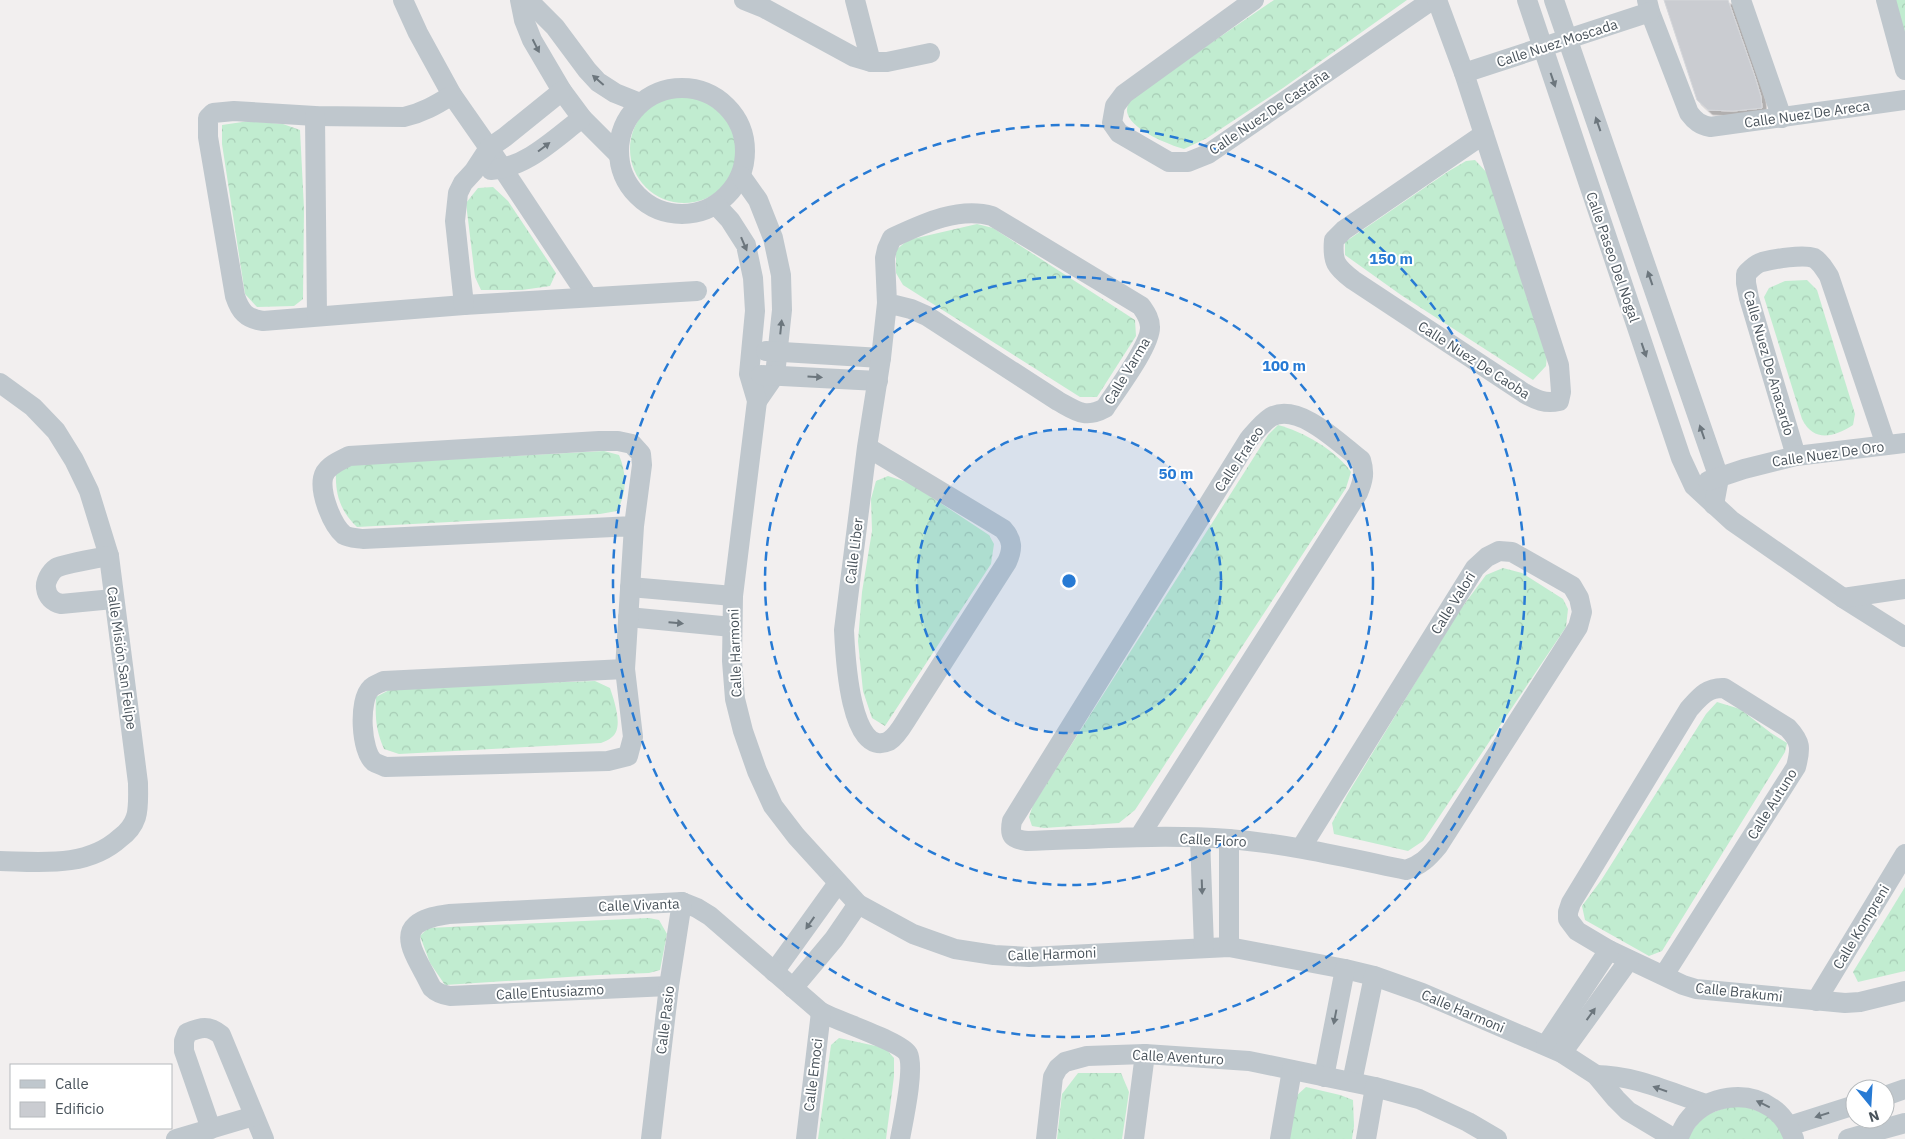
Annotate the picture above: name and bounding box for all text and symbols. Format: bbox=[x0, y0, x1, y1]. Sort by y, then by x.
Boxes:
street label: Calle Nuez Moscada bbox=[1494, 15, 1620, 71]
one-way arrow bbox=[532, 38, 540, 53]
street label: Calle Nuez De Castaña bbox=[1205, 65, 1333, 159]
one-way arrow bbox=[1550, 72, 1557, 87]
one-way arrow bbox=[591, 75, 604, 86]
street label: Calle Nuez De Areca bbox=[1743, 96, 1871, 132]
one-way arrow bbox=[1594, 116, 1602, 131]
one-way arrow bbox=[537, 142, 551, 152]
street label: Calle Paseo Del Nogal bbox=[1582, 189, 1644, 325]
one-way arrow bbox=[740, 237, 748, 251]
text: 150 m bbox=[1369, 249, 1413, 268]
one-way arrow bbox=[1646, 270, 1654, 285]
street label: Calle Nuez De Anacardo bbox=[1740, 288, 1798, 438]
street label: Calle Nuez De Caoba bbox=[1415, 317, 1534, 403]
one-way arrow bbox=[777, 319, 785, 335]
street label: Calle Varma bbox=[1100, 334, 1154, 408]
one-way arrow bbox=[1641, 342, 1648, 357]
text: 100 m bbox=[1262, 356, 1306, 375]
one-way arrow bbox=[808, 374, 824, 382]
street label: Calle Frateo bbox=[1211, 423, 1268, 495]
one-way arrow bbox=[1698, 424, 1706, 439]
street label: Calle Nuez De Oro bbox=[1771, 437, 1885, 471]
text: 50 m bbox=[1159, 464, 1193, 483]
street label: Calle Liber bbox=[841, 517, 867, 585]
street label: Calle Valori bbox=[1427, 568, 1479, 638]
centre of rings bbox=[1060, 572, 1078, 590]
street label: Calle Misión San Felipe bbox=[103, 585, 141, 731]
street label: Calle Harmoni bbox=[724, 608, 746, 698]
one-way arrow bbox=[668, 619, 684, 627]
street label: Calle Autuno bbox=[1743, 765, 1801, 843]
street label: Calle Floro bbox=[1179, 829, 1247, 851]
one-way arrow bbox=[1198, 879, 1206, 895]
street label: Calle Kompreni bbox=[1829, 881, 1893, 973]
street label: Calle Vivanta bbox=[598, 895, 680, 915]
one-way arrow bbox=[805, 916, 815, 930]
street label: Calle Harmoni bbox=[1007, 943, 1097, 965]
street label: Calle Brakumi bbox=[1695, 978, 1783, 1006]
street label: Calle Entusiazmo bbox=[496, 980, 605, 1004]
street label: Calle Pasio bbox=[652, 985, 678, 1055]
street label: Calle Harmoni bbox=[1419, 985, 1507, 1037]
one-way arrow bbox=[1586, 1007, 1596, 1021]
one-way arrow bbox=[1331, 1009, 1339, 1025]
street label: Calle Emoci bbox=[800, 1037, 826, 1113]
street label: Calle Aventuro bbox=[1132, 1046, 1224, 1068]
legend bbox=[10, 1064, 172, 1129]
text: Calle bbox=[55, 1074, 89, 1093]
north arrow bbox=[1845, 1079, 1895, 1129]
one-way arrow bbox=[1652, 1085, 1667, 1093]
text: Edificio bbox=[55, 1099, 104, 1118]
one-way arrow bbox=[1756, 1099, 1770, 1107]
text: N bbox=[1866, 1106, 1882, 1126]
one-way arrow bbox=[1814, 1112, 1829, 1120]

